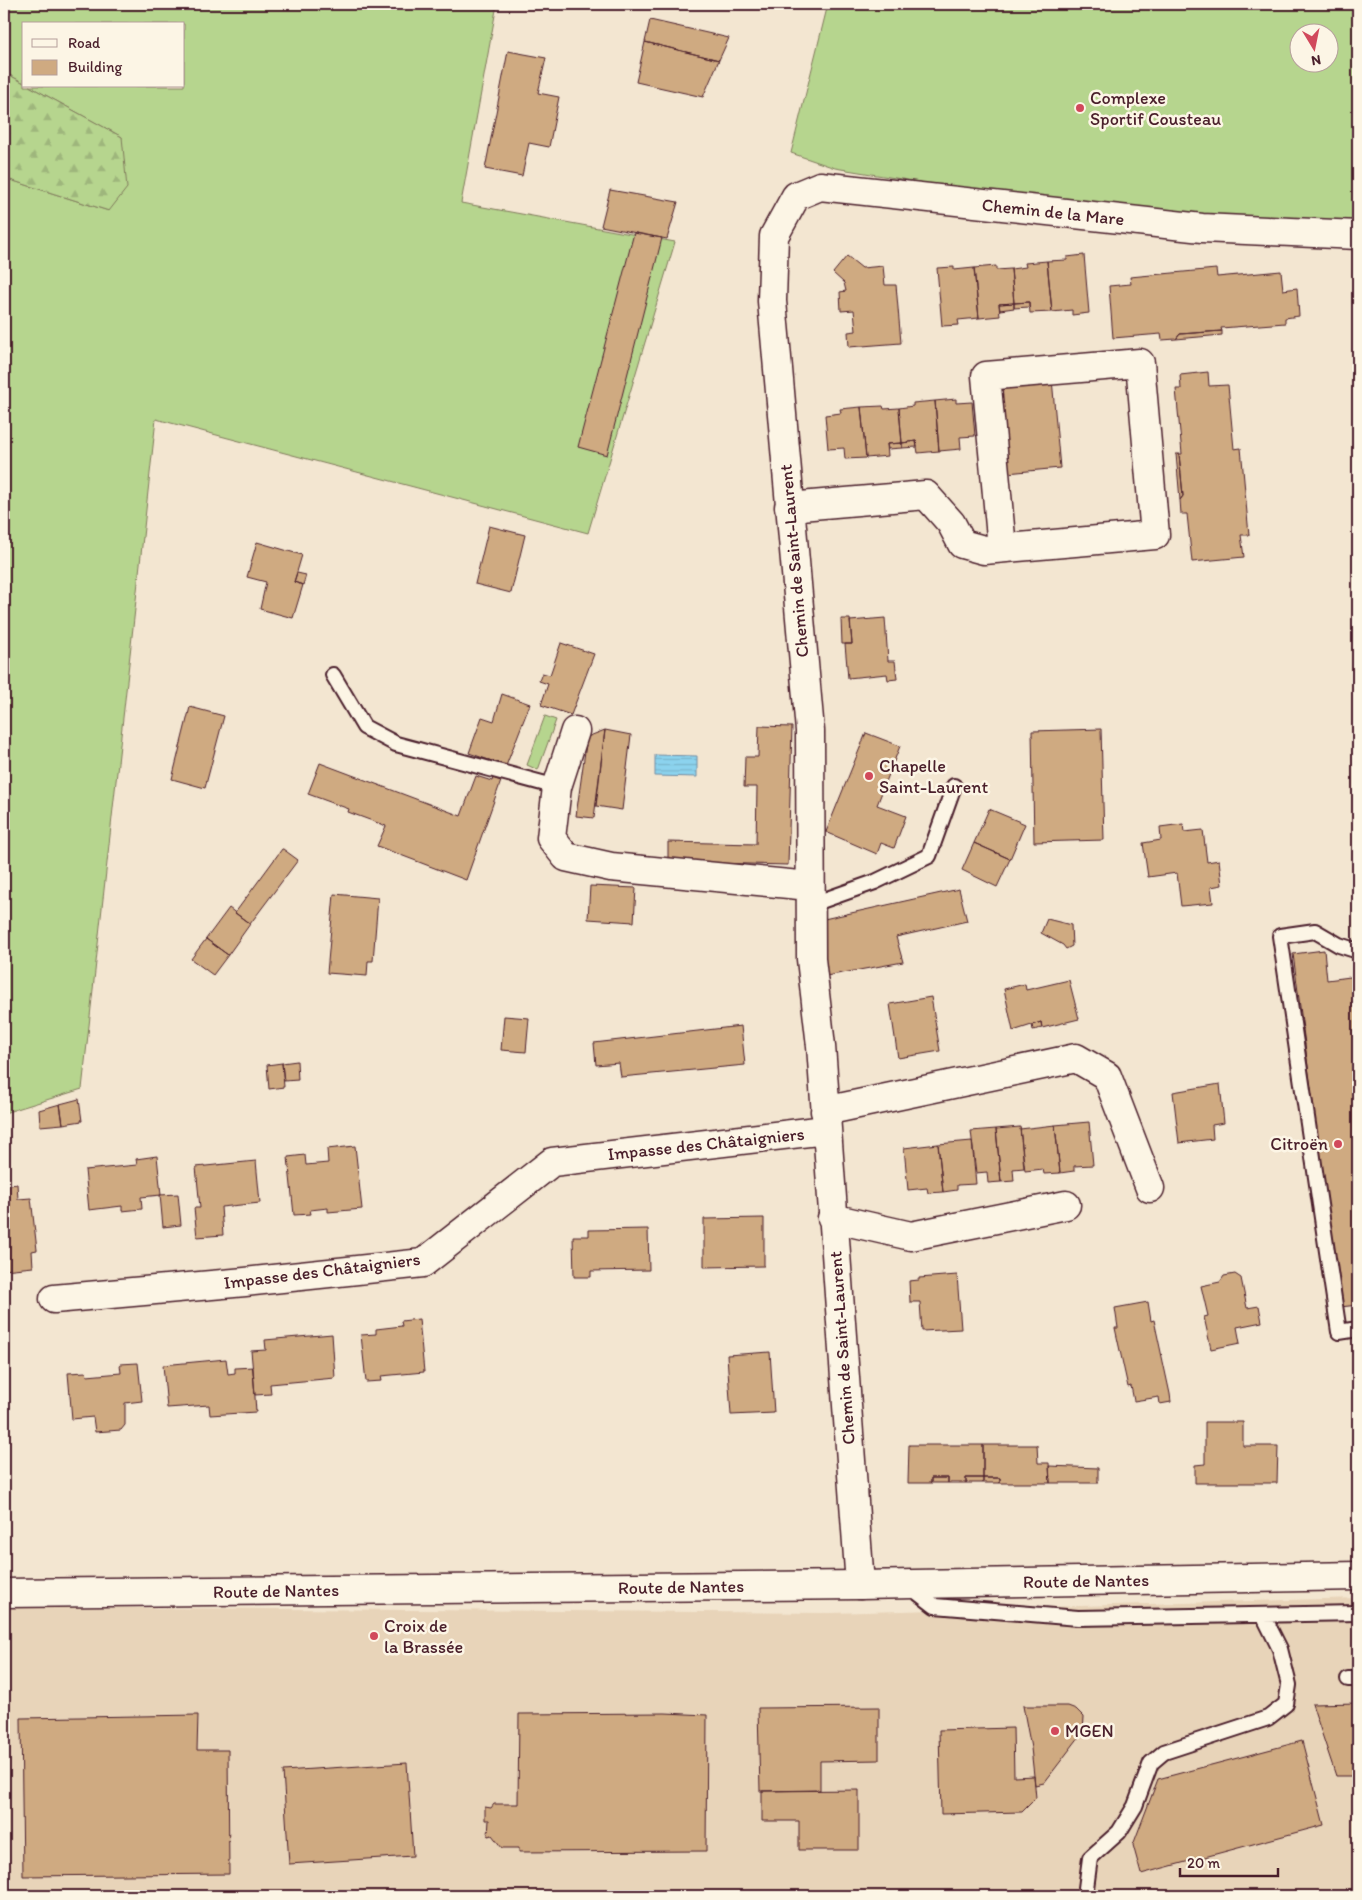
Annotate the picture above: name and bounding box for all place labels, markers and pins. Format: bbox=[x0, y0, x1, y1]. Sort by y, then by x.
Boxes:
place label: Complexe Sportif Cousteau bbox=[1090, 87, 1221, 130]
marker: Complexe Sportif Cousteau bbox=[1074, 102, 1086, 114]
place label: Chapelle Saint-Laurent bbox=[879, 755, 988, 798]
marker: Chapelle Saint-Laurent bbox=[863, 770, 875, 782]
place label: Citroën bbox=[1270, 1133, 1328, 1155]
marker: Citroën bbox=[1332, 1138, 1344, 1150]
place label: Croix de la Brassée bbox=[384, 1615, 463, 1658]
marker: Croix de la Brassée bbox=[368, 1630, 380, 1642]
place label: MGEN bbox=[1065, 1720, 1114, 1742]
marker: MGEN bbox=[1049, 1725, 1061, 1737]

